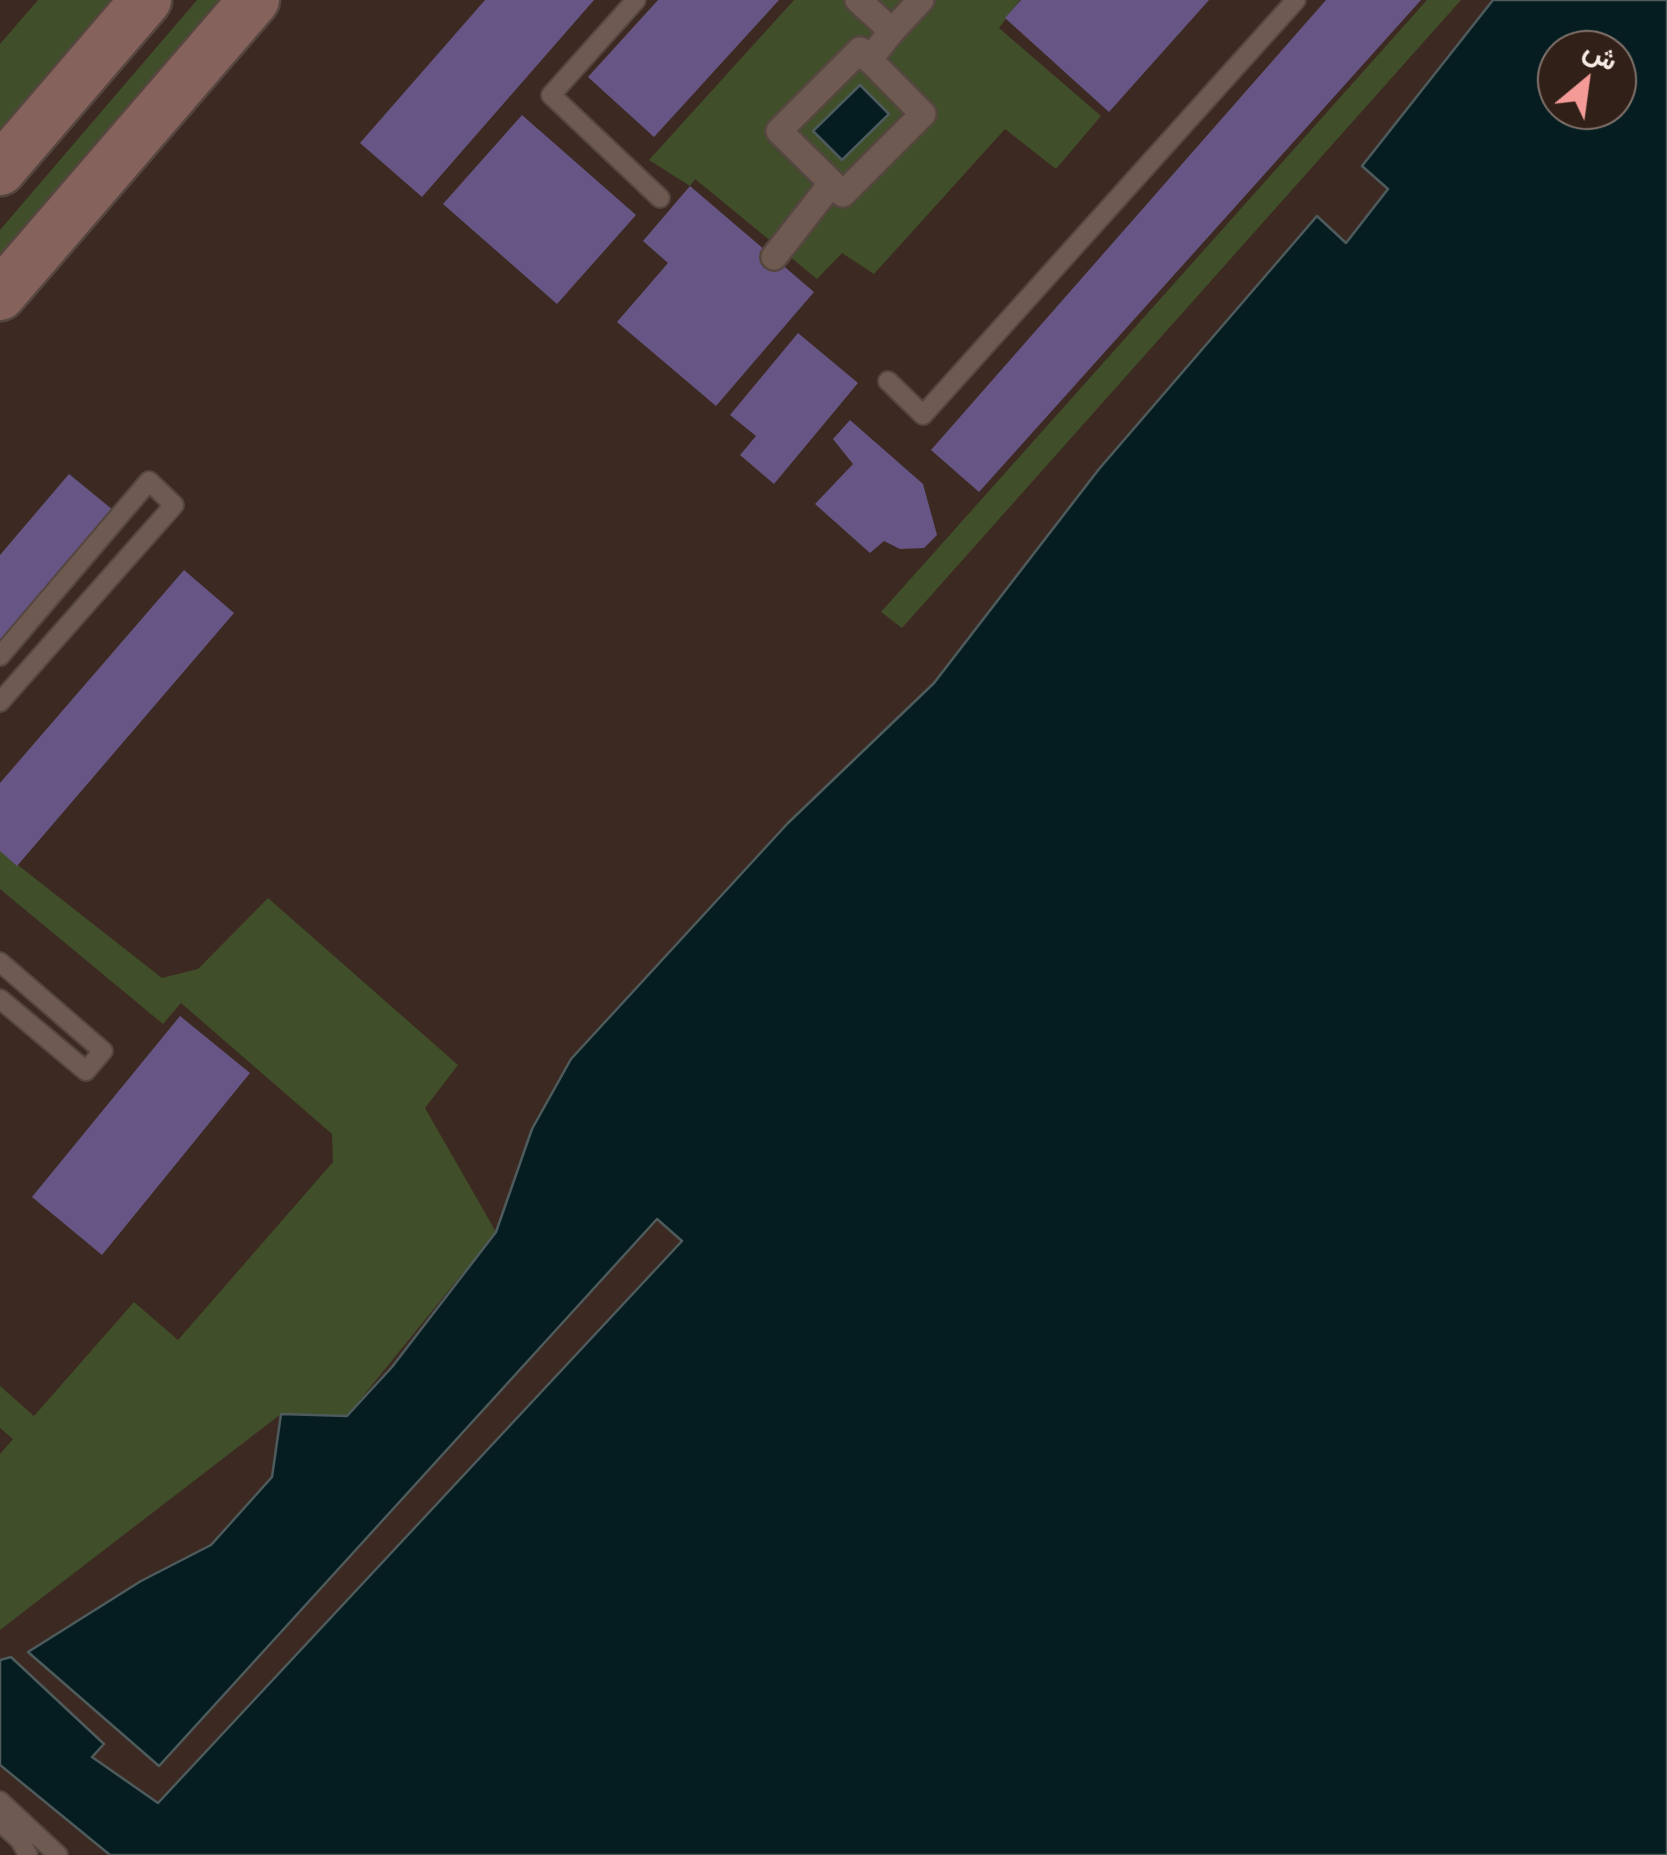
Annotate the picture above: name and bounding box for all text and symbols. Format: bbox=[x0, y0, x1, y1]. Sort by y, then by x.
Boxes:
north arrow bbox=[1537, 30, 1637, 130]
text: ش bbox=[1578, 32, 1624, 79]

